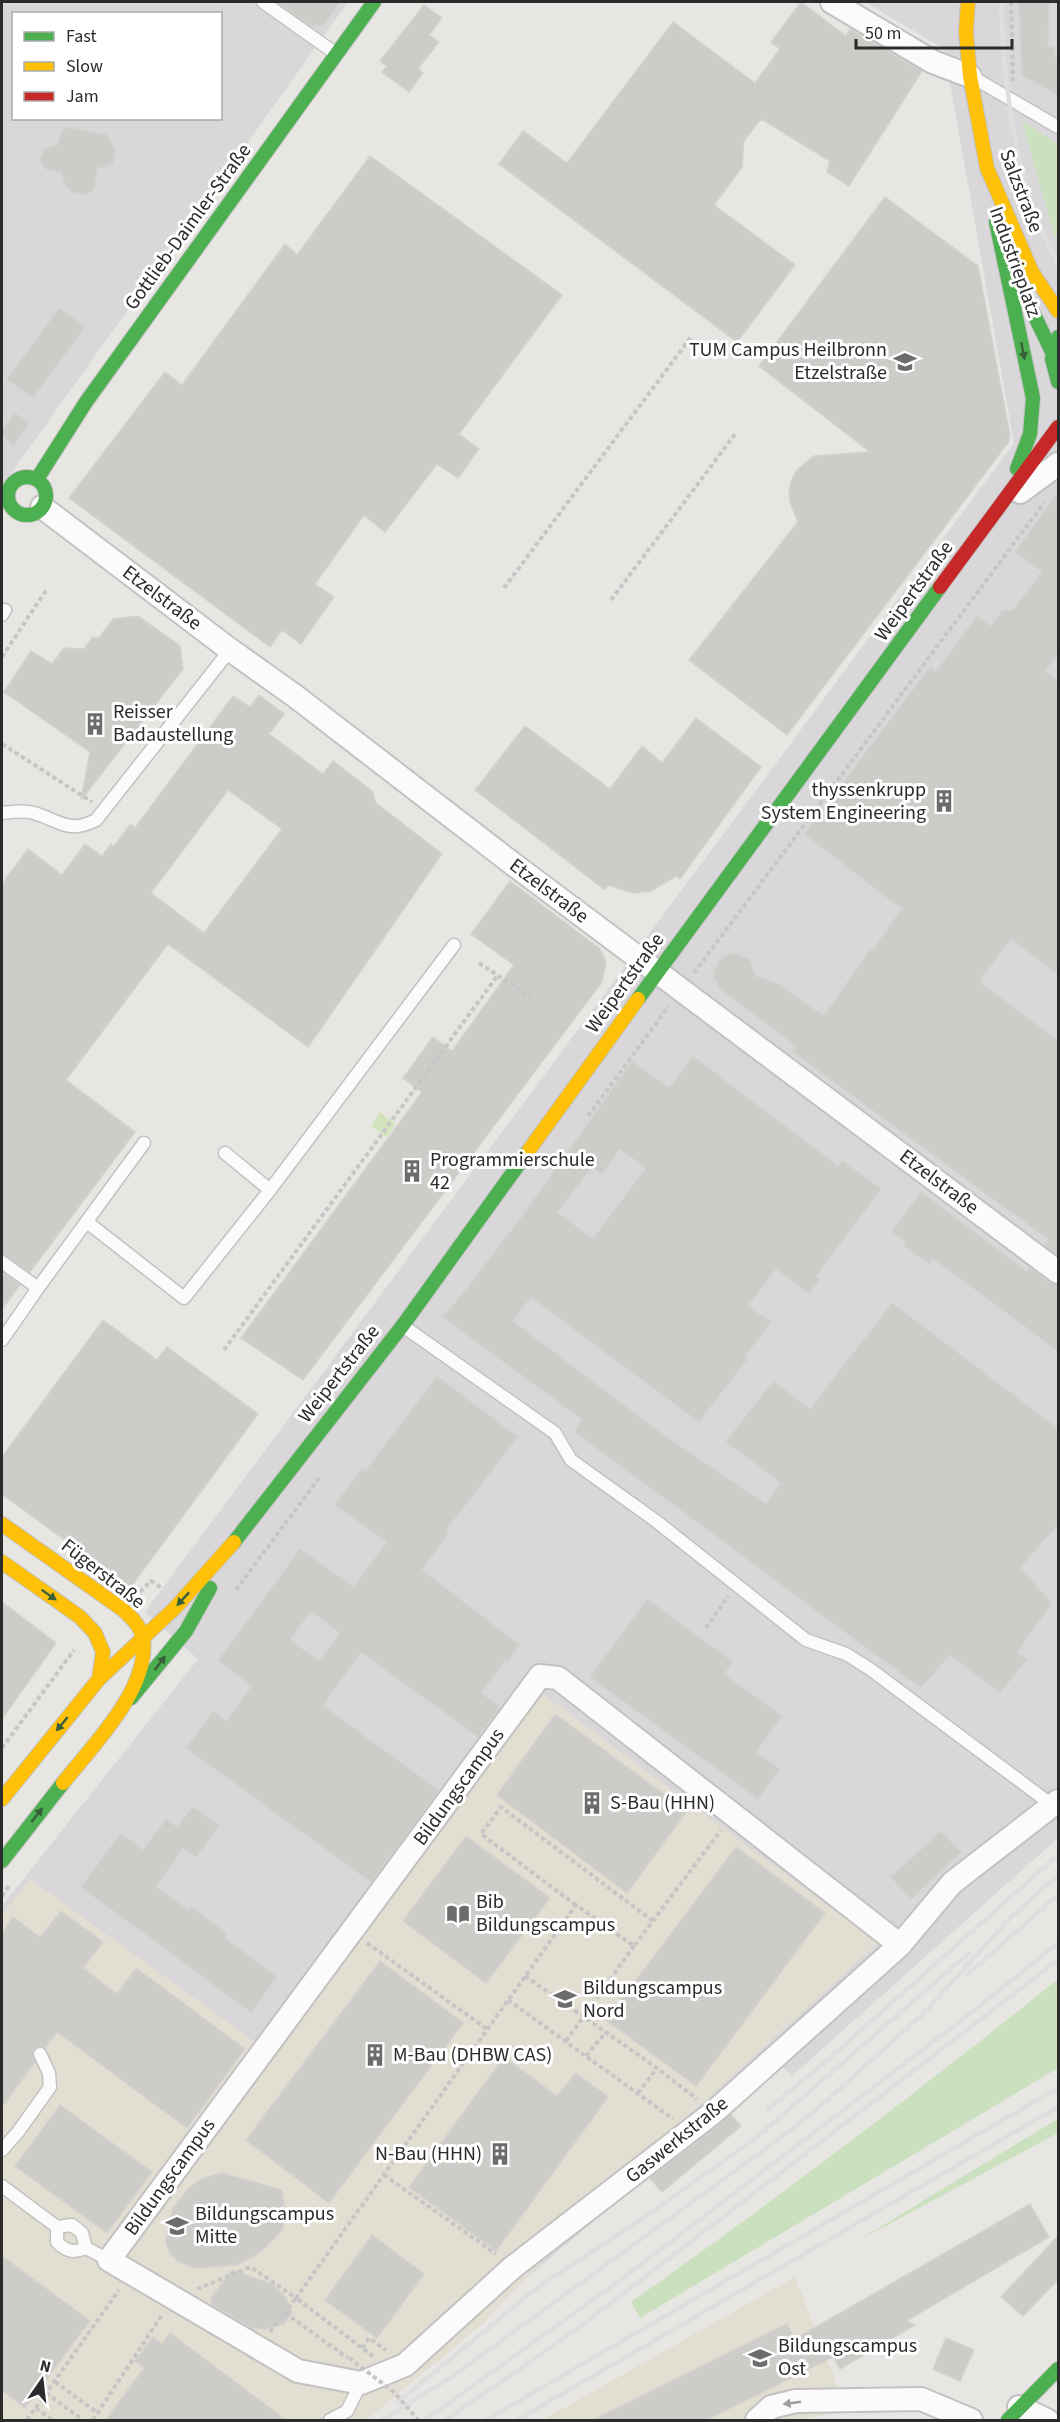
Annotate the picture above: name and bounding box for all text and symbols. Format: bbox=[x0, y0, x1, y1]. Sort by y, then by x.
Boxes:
legend bbox=[12, 12, 222, 120]
scale bar bbox=[856, 12, 1012, 50]
text: 50 m bbox=[865, 21, 901, 46]
text: Fast bbox=[66, 24, 97, 49]
text: Slow bbox=[66, 54, 103, 79]
text: Jam bbox=[66, 84, 99, 109]
street label: Gottlieb-Daimler-Straße bbox=[118, 138, 258, 316]
street label: Salzstraße bbox=[992, 145, 1050, 237]
street label: Industrieplatz bbox=[982, 203, 1048, 321]
place label: TUM Campus Heilbronn Etzelstraße bbox=[689, 336, 887, 387]
one-way arrow bbox=[1019, 342, 1028, 361]
school or university icon: TUM Campus Heilbronn Etzelstraße bbox=[892, 349, 918, 375]
street label: Weipertstraße bbox=[868, 535, 960, 647]
street label: Etzelstraße bbox=[116, 559, 208, 637]
place label: Reisser Badaustellung bbox=[113, 698, 233, 749]
building icon: Reisser Badaustellung bbox=[82, 711, 108, 737]
place label: thyssenkrupp System Engineering bbox=[761, 776, 926, 827]
building icon: thyssenkrupp System Engineering bbox=[931, 788, 957, 814]
street label: Etzelstraße bbox=[503, 852, 595, 930]
street label: Weipertstraße bbox=[579, 927, 671, 1039]
street label: Etzelstraße bbox=[893, 1143, 985, 1221]
place label: Programmierschule 42 bbox=[430, 1146, 595, 1197]
building icon: Programmierschule 42 bbox=[399, 1158, 425, 1184]
street label: Weipertstraße bbox=[292, 1319, 386, 1429]
street label: Fügerstraße bbox=[55, 1532, 151, 1616]
one-way arrow bbox=[41, 1589, 57, 1601]
one-way arrow bbox=[177, 1591, 190, 1606]
one-way arrow bbox=[154, 1655, 166, 1671]
one-way arrow bbox=[57, 1717, 69, 1732]
street label: Bildungscampus bbox=[407, 1723, 511, 1851]
place label: S-Bau (HHN) bbox=[610, 1789, 715, 1817]
building icon: S-Bau (HHN) bbox=[579, 1790, 605, 1816]
one-way arrow bbox=[31, 1807, 43, 1822]
place label: Bib Bildungscampus bbox=[476, 1888, 615, 1939]
library icon: Bib Bildungscampus bbox=[445, 1901, 471, 1927]
place label: Bildungscampus Nord bbox=[583, 1974, 722, 2025]
school or university icon: Bildungscampus Nord bbox=[552, 1986, 578, 2012]
place label: M-Bau (DHBW CAS) bbox=[393, 2041, 552, 2069]
building icon: M-Bau (DHBW CAS) bbox=[362, 2042, 388, 2068]
street label: Gaswerkstraße bbox=[620, 2090, 734, 2190]
street label: Bildungscampus bbox=[118, 2113, 222, 2241]
place label: N-Bau (HHN) bbox=[375, 2140, 482, 2168]
building icon: N-Bau (HHN) bbox=[487, 2141, 513, 2167]
place label: Bildungscampus Mitte bbox=[195, 2200, 334, 2251]
school or university icon: Bildungscampus Mitte bbox=[164, 2213, 190, 2239]
place label: Bildungscampus Ost bbox=[778, 2332, 917, 2383]
school or university icon: Bildungscampus Ost bbox=[747, 2345, 773, 2371]
north arrow bbox=[12, 2350, 72, 2410]
text: N bbox=[38, 2354, 53, 2378]
one-way arrow bbox=[783, 2398, 802, 2407]

